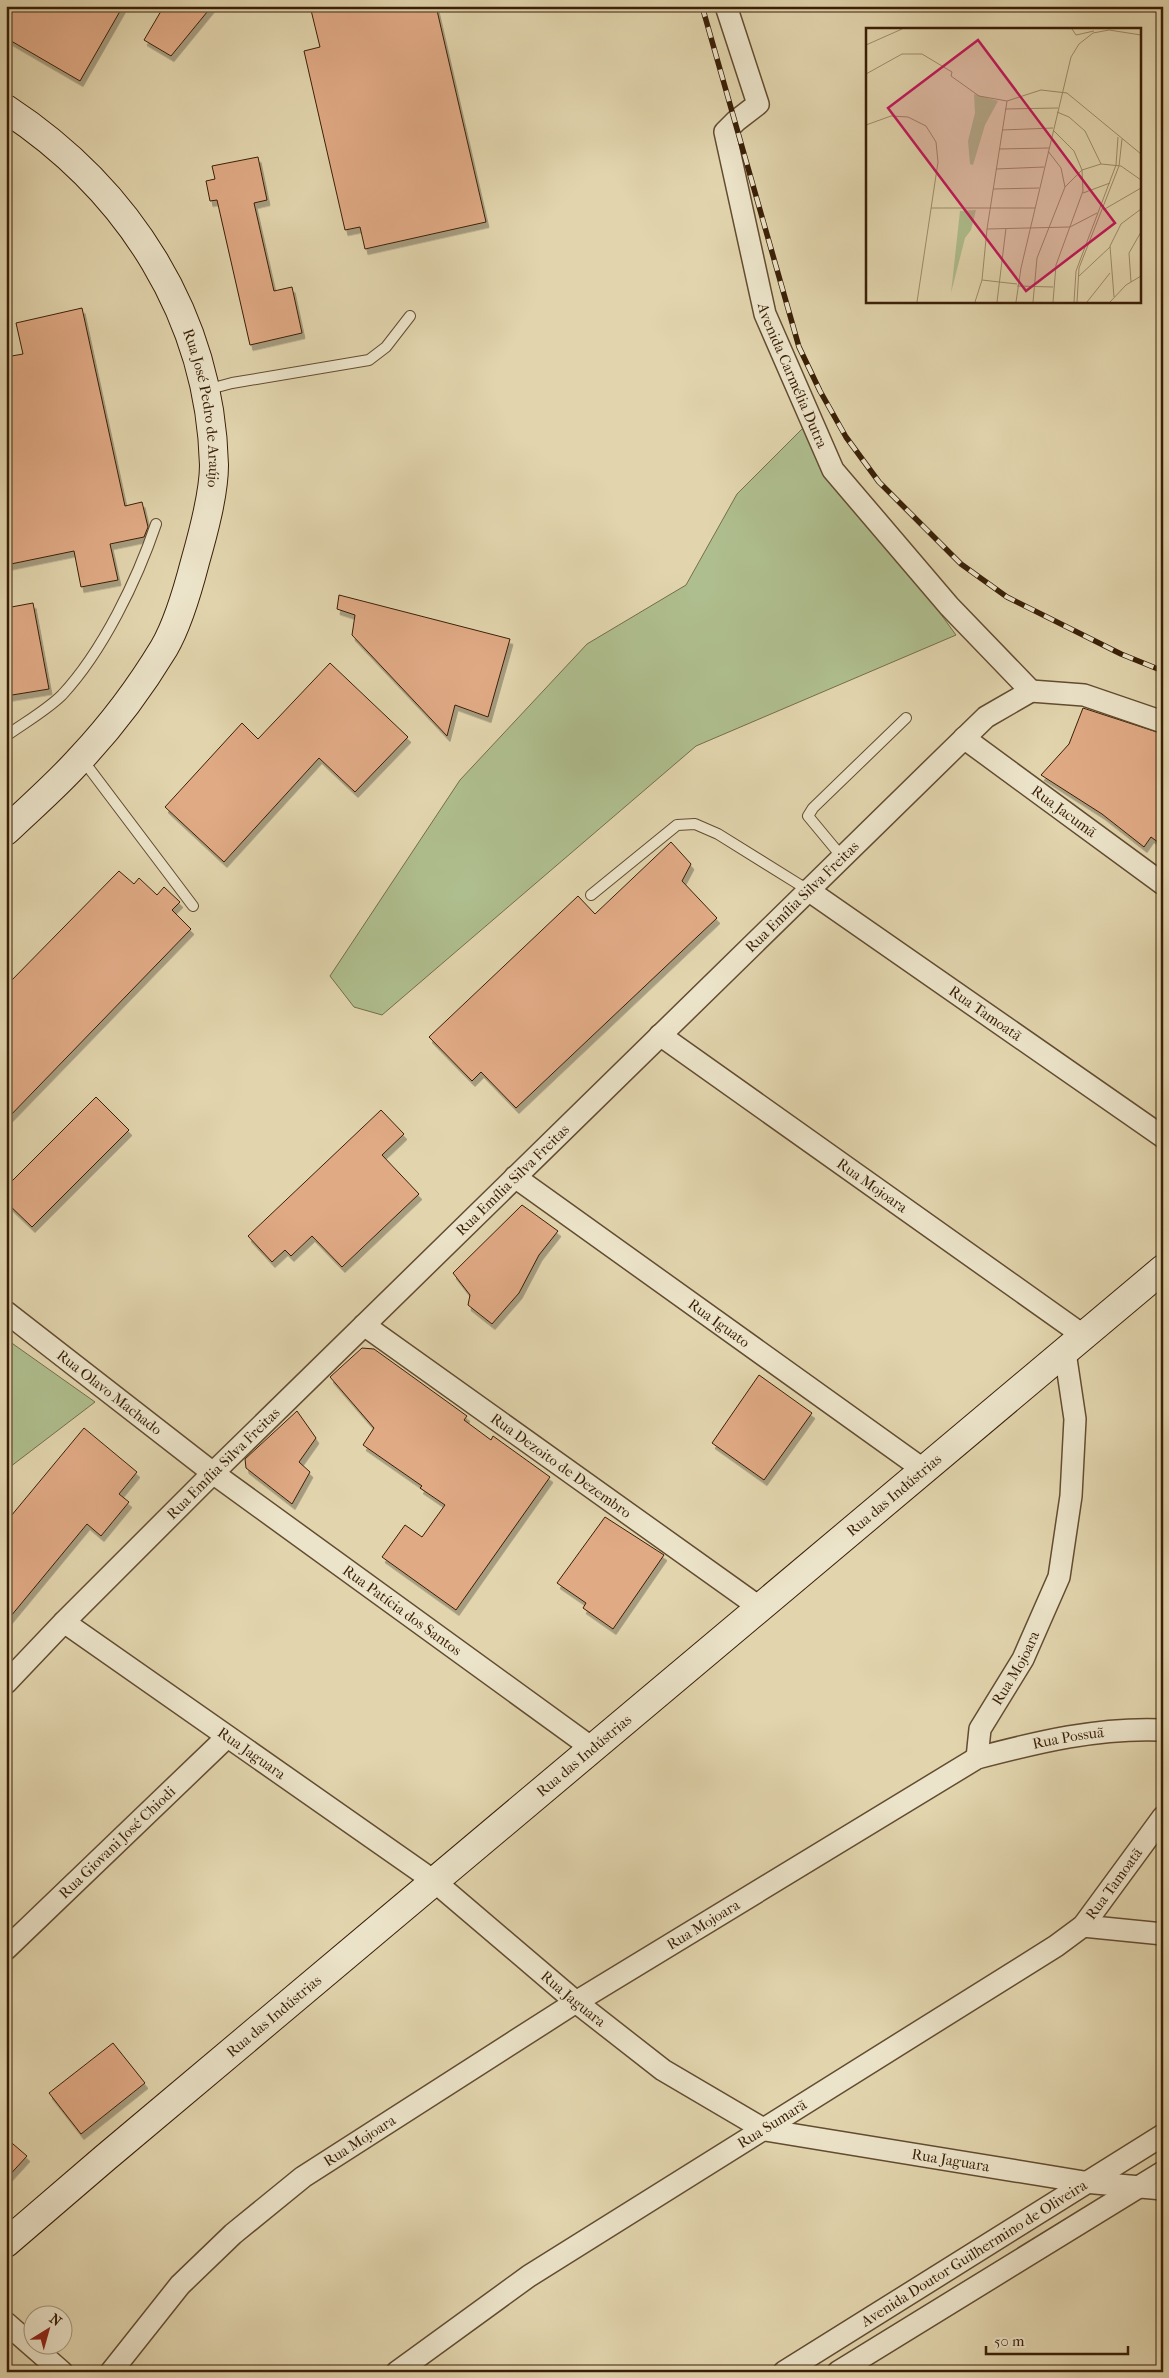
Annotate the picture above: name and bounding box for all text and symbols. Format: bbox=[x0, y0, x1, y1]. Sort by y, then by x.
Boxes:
inset map bbox=[866, 28, 1142, 302]
street label: Avenida Carmélia Dutra bbox=[754, 301, 832, 452]
street label: Rua José Pedro de Araújo bbox=[179, 326, 223, 489]
street label: Rua Jacumã bbox=[1028, 782, 1101, 842]
street label: Rua Emília Silva Freitas bbox=[742, 837, 863, 956]
street label: Rua Tamoatã bbox=[946, 982, 1026, 1045]
street label: Rua Emília Silva Freitas bbox=[452, 1120, 573, 1239]
street label: Rua Mojoara bbox=[833, 1154, 912, 1217]
street label: Rua Iguato bbox=[685, 1295, 754, 1352]
street label: Rua Olavo Machado bbox=[53, 1346, 166, 1439]
street label: Rua Emília Silva Freitas bbox=[163, 1403, 284, 1523]
street label: Rua Dezoito de Dezembro bbox=[487, 1409, 635, 1522]
street label: Rua das Indústrias bbox=[843, 1450, 945, 1540]
street label: Rua Patícia dos Santos bbox=[339, 1561, 466, 1660]
street label: Rua Mojoara bbox=[988, 1627, 1044, 1708]
street label: Rua das Indústrias bbox=[533, 1710, 635, 1801]
street label: Rua Jaguara bbox=[214, 1723, 290, 1784]
street label: Rua Possuã bbox=[1031, 1723, 1106, 1753]
street label: Rua Giovani José Chiodi bbox=[55, 1782, 180, 1902]
street label: Rua Tamoatã bbox=[1082, 1844, 1147, 1923]
street label: Rua Mojoara bbox=[663, 1895, 744, 1954]
street label: Rua Jaguara bbox=[537, 1967, 610, 2031]
street label: Rua das Indústrias bbox=[223, 1971, 325, 2061]
street label: Rua Sumarã bbox=[734, 2095, 811, 2152]
street label: Rua Mojoara bbox=[320, 2110, 400, 2170]
street label: Rua Jaguara bbox=[910, 2145, 992, 2176]
street label: Avenida Doutor Guilhermino de Oliveira bbox=[857, 2175, 1091, 2331]
north arrow bbox=[22, 2306, 72, 2356]
text: N bbox=[46, 2310, 65, 2330]
scale bar bbox=[986, 2323, 1129, 2355]
text: 50 m bbox=[994, 2332, 1025, 2350]

